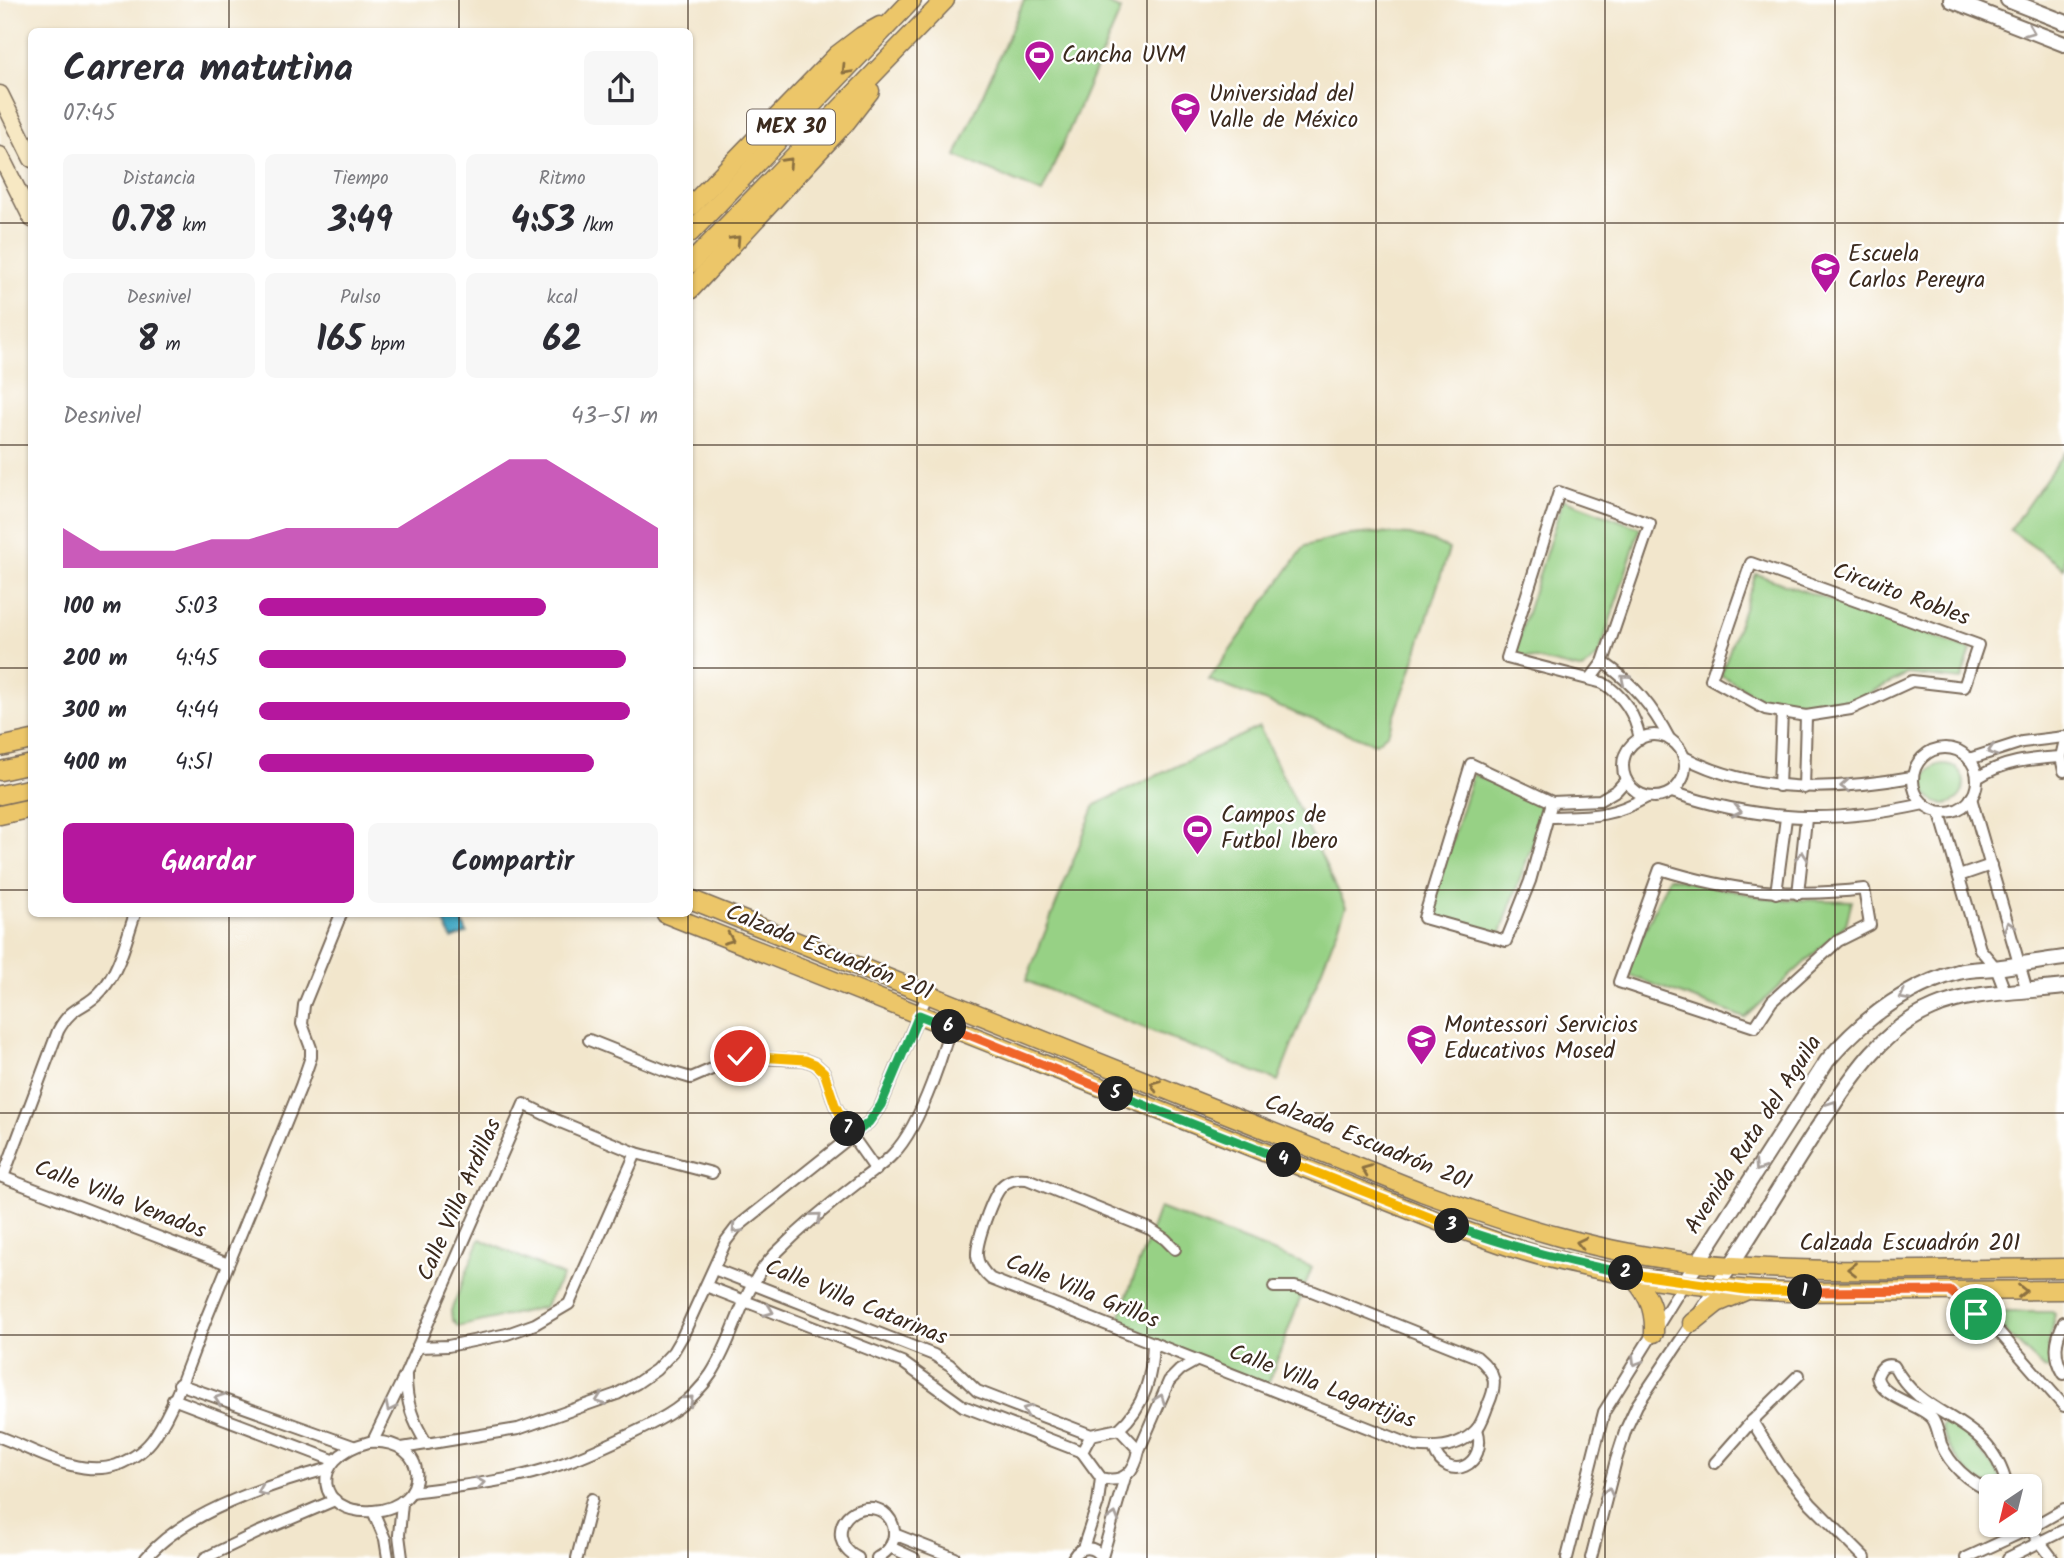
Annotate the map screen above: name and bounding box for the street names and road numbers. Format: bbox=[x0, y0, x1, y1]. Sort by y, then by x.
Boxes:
road number: MEX 30 bbox=[747, 110, 835, 144]
street label: Circuito Robles bbox=[1827, 553, 1975, 637]
street label: Calzada Escuadrón 201 bbox=[720, 895, 938, 1011]
street label: Avenida Ruta del Aguila bbox=[1676, 1028, 1832, 1242]
street label: Calzada Escuadrón 201 bbox=[1259, 1085, 1477, 1201]
street label: Calle Villa Ardillas bbox=[408, 1113, 512, 1287]
street label: Calle Villa Venados bbox=[29, 1151, 211, 1249]
street label: Calzada Escuadrón 201 bbox=[1800, 1226, 2020, 1262]
street label: Calle Villa Grillos bbox=[1000, 1245, 1165, 1339]
street label: Calle Villa Catarinas bbox=[759, 1250, 953, 1356]
street label: Calle Villa Lagartijas bbox=[1223, 1335, 1421, 1439]

